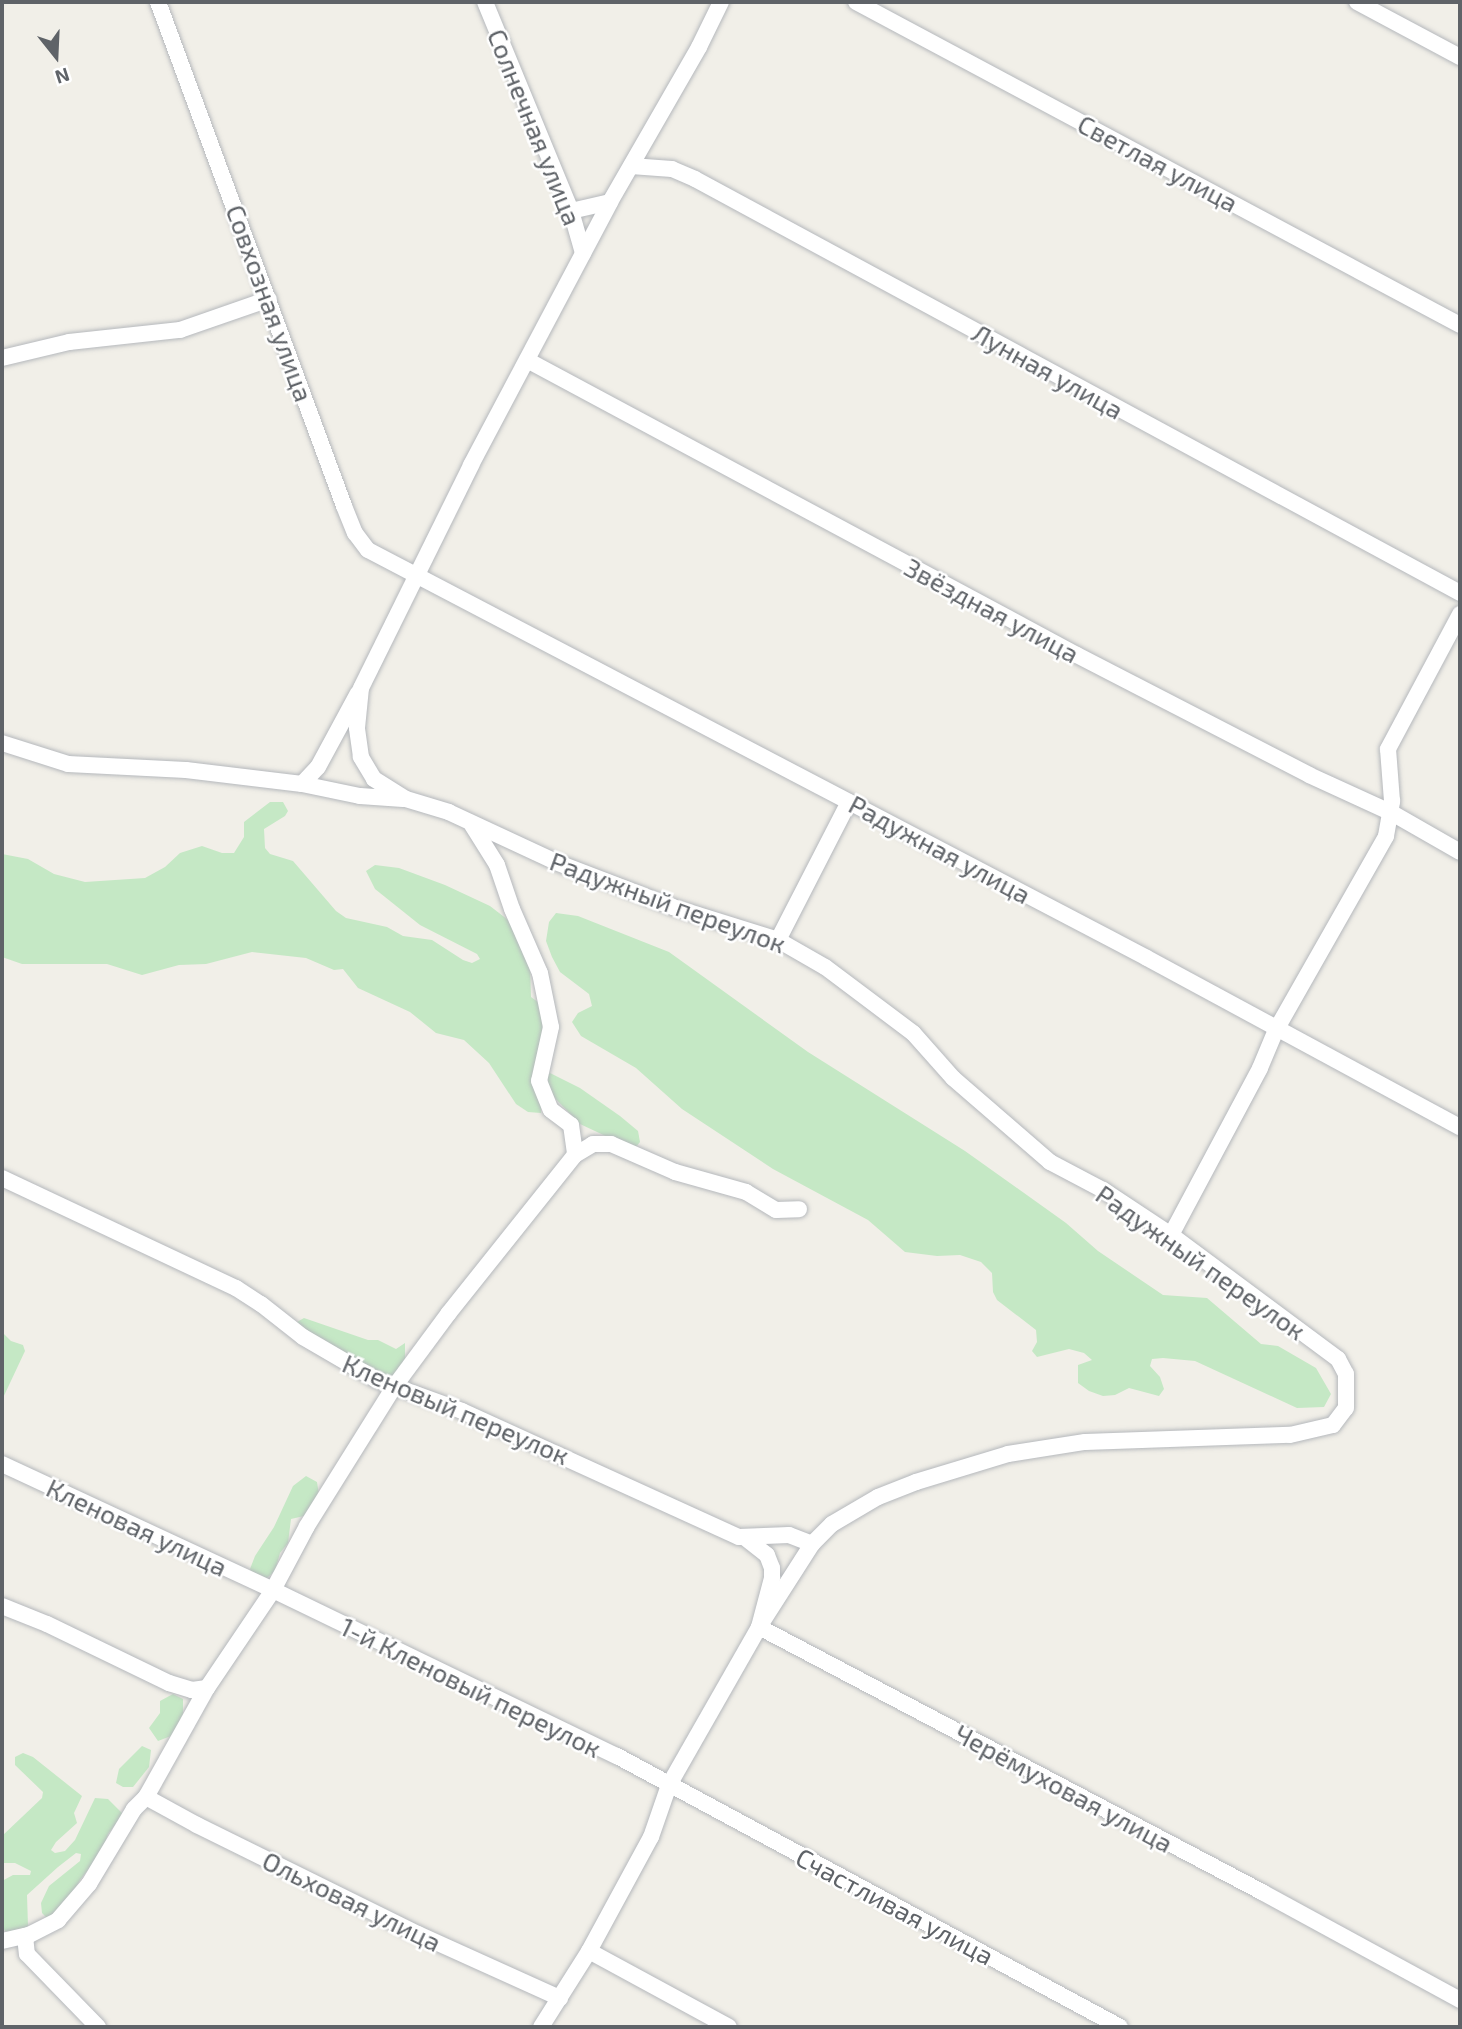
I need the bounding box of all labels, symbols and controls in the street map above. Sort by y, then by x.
north arrow [21,21,91,91]
street label: Солнечная улица [481,24,589,230]
text: N [53,63,73,90]
street label: Светлая улица [1073,108,1243,218]
street label: Совхозная улица [220,200,320,406]
street label: Лунная улица [967,317,1129,425]
street label: Звёздная улица [900,551,1084,669]
street label: Радужная улица [844,788,1036,910]
street label: Радужный переулок [546,845,790,959]
street label: Радужный переулок [1090,1178,1312,1346]
street label: Кленовый переулок [338,1347,574,1471]
street label: Кленовая улица [42,1472,232,1582]
street label: 1-й Кленовый переулок [336,1610,606,1764]
street label: Черёмуховая улица [950,1717,1178,1859]
street label: Счастливая улица [791,1841,999,1971]
street label: Ольховая улица [258,1844,446,1958]

